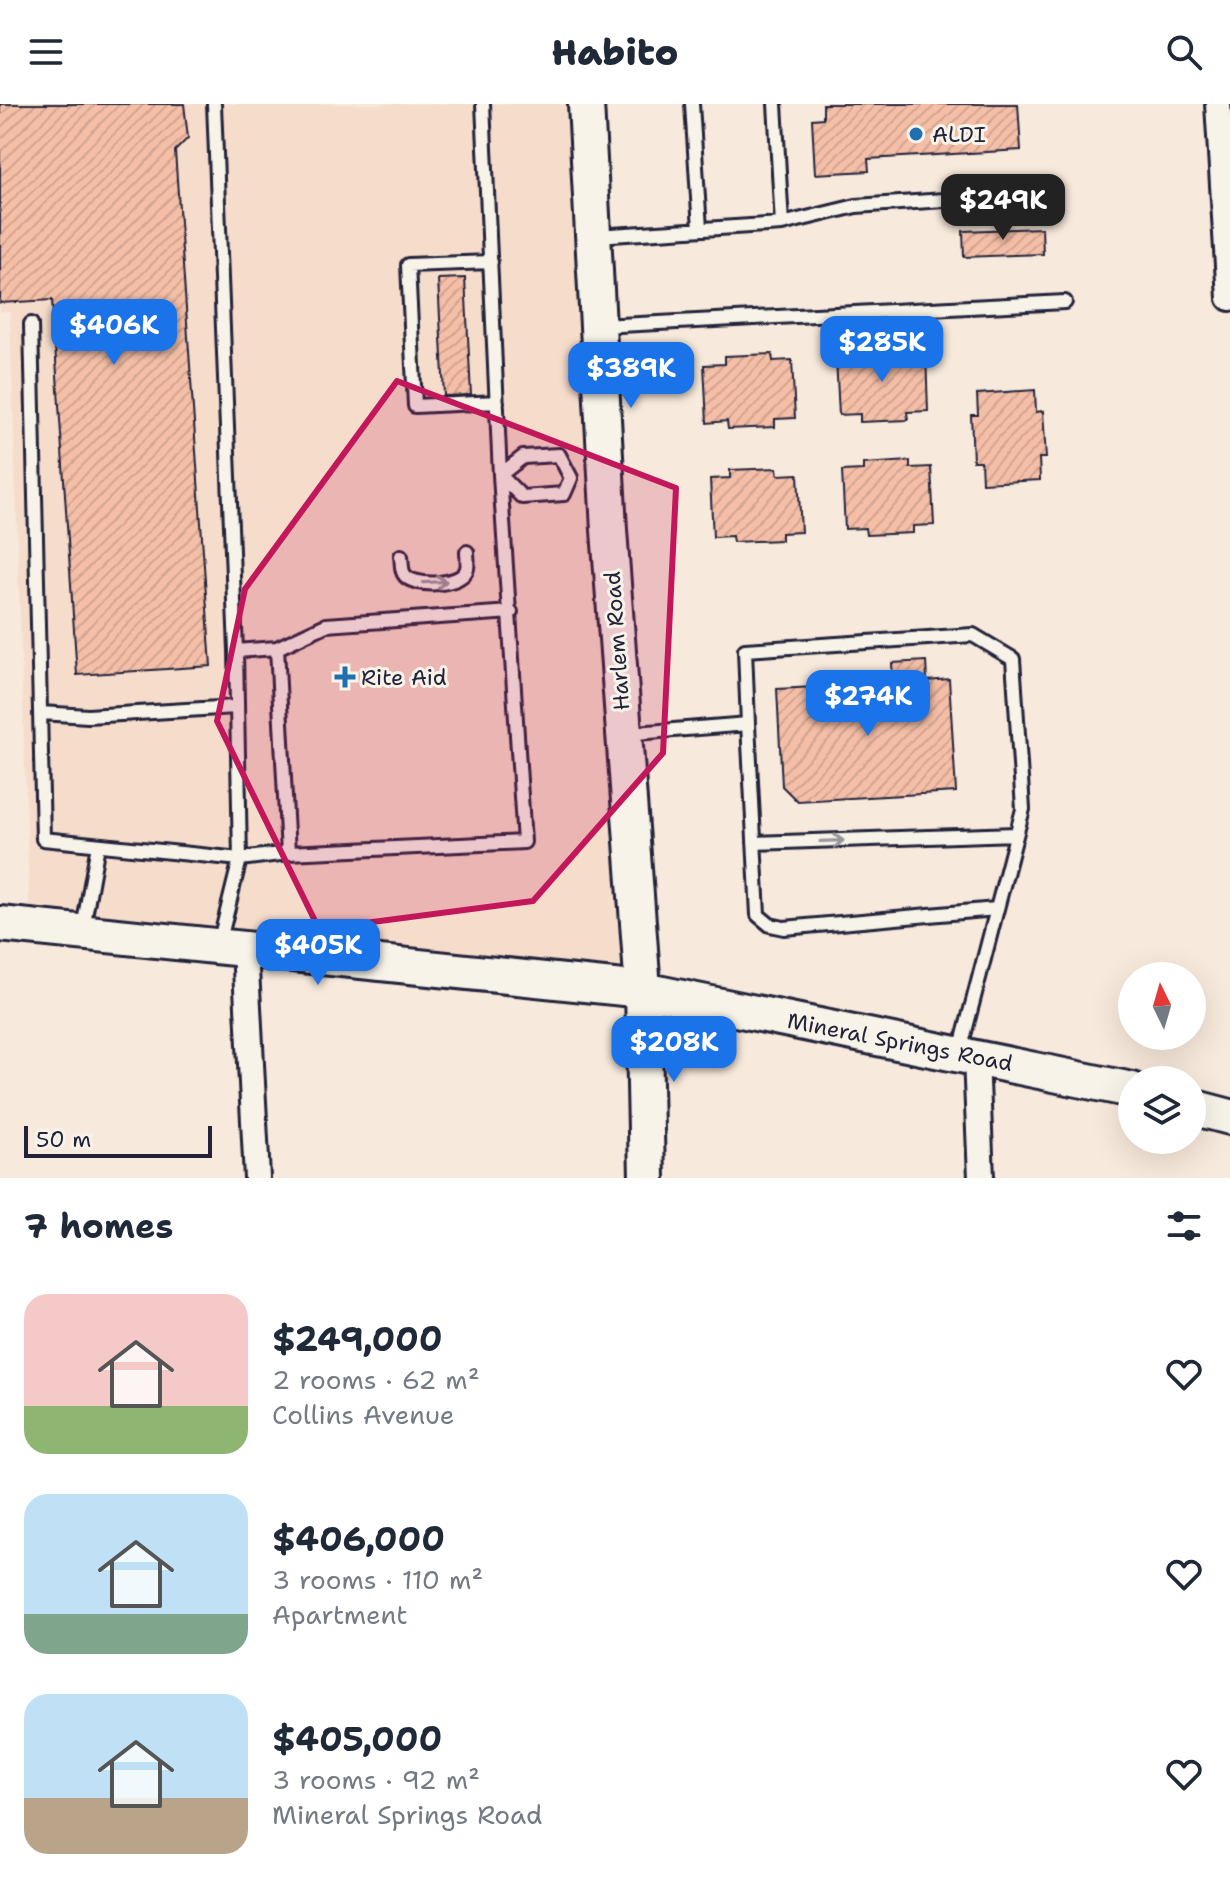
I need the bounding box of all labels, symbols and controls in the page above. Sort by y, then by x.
text: Habito [551,28,679,77]
icon: menu [24,30,68,74]
icon: search [1162,30,1206,74]
place label: ALDI [932,120,986,149]
marker: ALDI [907,125,925,143]
pin: $249K [947,174,1059,242]
text: $249K [959,182,1047,217]
pin: $406K [58,299,170,367]
text: $406K [69,307,159,342]
pin: $285K [826,316,938,384]
text: $285K [838,324,926,359]
pin: $389K [575,342,687,410]
text: $389K [586,350,676,385]
street label: Harlem Road [598,570,636,712]
one-way arrow [421,575,448,590]
place label: Rite Aid [361,663,447,692]
marker: Rite Aid [336,668,354,686]
pin: $274K [812,670,924,738]
text: $274K [824,678,912,713]
one-way arrow [818,833,845,848]
pin: $405K [262,919,374,987]
text: $405K [274,927,362,962]
north arrow [1118,962,1206,1050]
map controls [1118,962,1206,1154]
street label: Mineral Springs Road [785,1006,1015,1078]
pin: $208K [618,1016,730,1084]
text: $208K [629,1024,719,1059]
button: layers [1118,1066,1206,1154]
scale bar [24,1122,212,1158]
text: 50 m [36,1125,91,1154]
text: 7 homes [24,1203,173,1249]
icon: filters [1162,1204,1206,1248]
text: $249,000 [272,1316,443,1362]
icon: home [88,1326,184,1422]
icon: heart [1162,1352,1206,1396]
text: 2 rooms · 62 m² [272,1362,480,1397]
text: Collins Avenue [272,1397,455,1432]
text: $406,000 [272,1516,445,1562]
icon: home [88,1526,184,1622]
icon: heart [1162,1552,1206,1596]
text: 3 rooms · 110 m² [272,1562,483,1597]
text: Apartment [272,1597,408,1632]
text: $405,000 [272,1716,442,1762]
icon: home [88,1726,184,1822]
icon: heart [1162,1752,1206,1796]
text: 3 rooms · 92 m² [272,1762,480,1797]
text: Mineral Springs Road [272,1797,542,1832]

